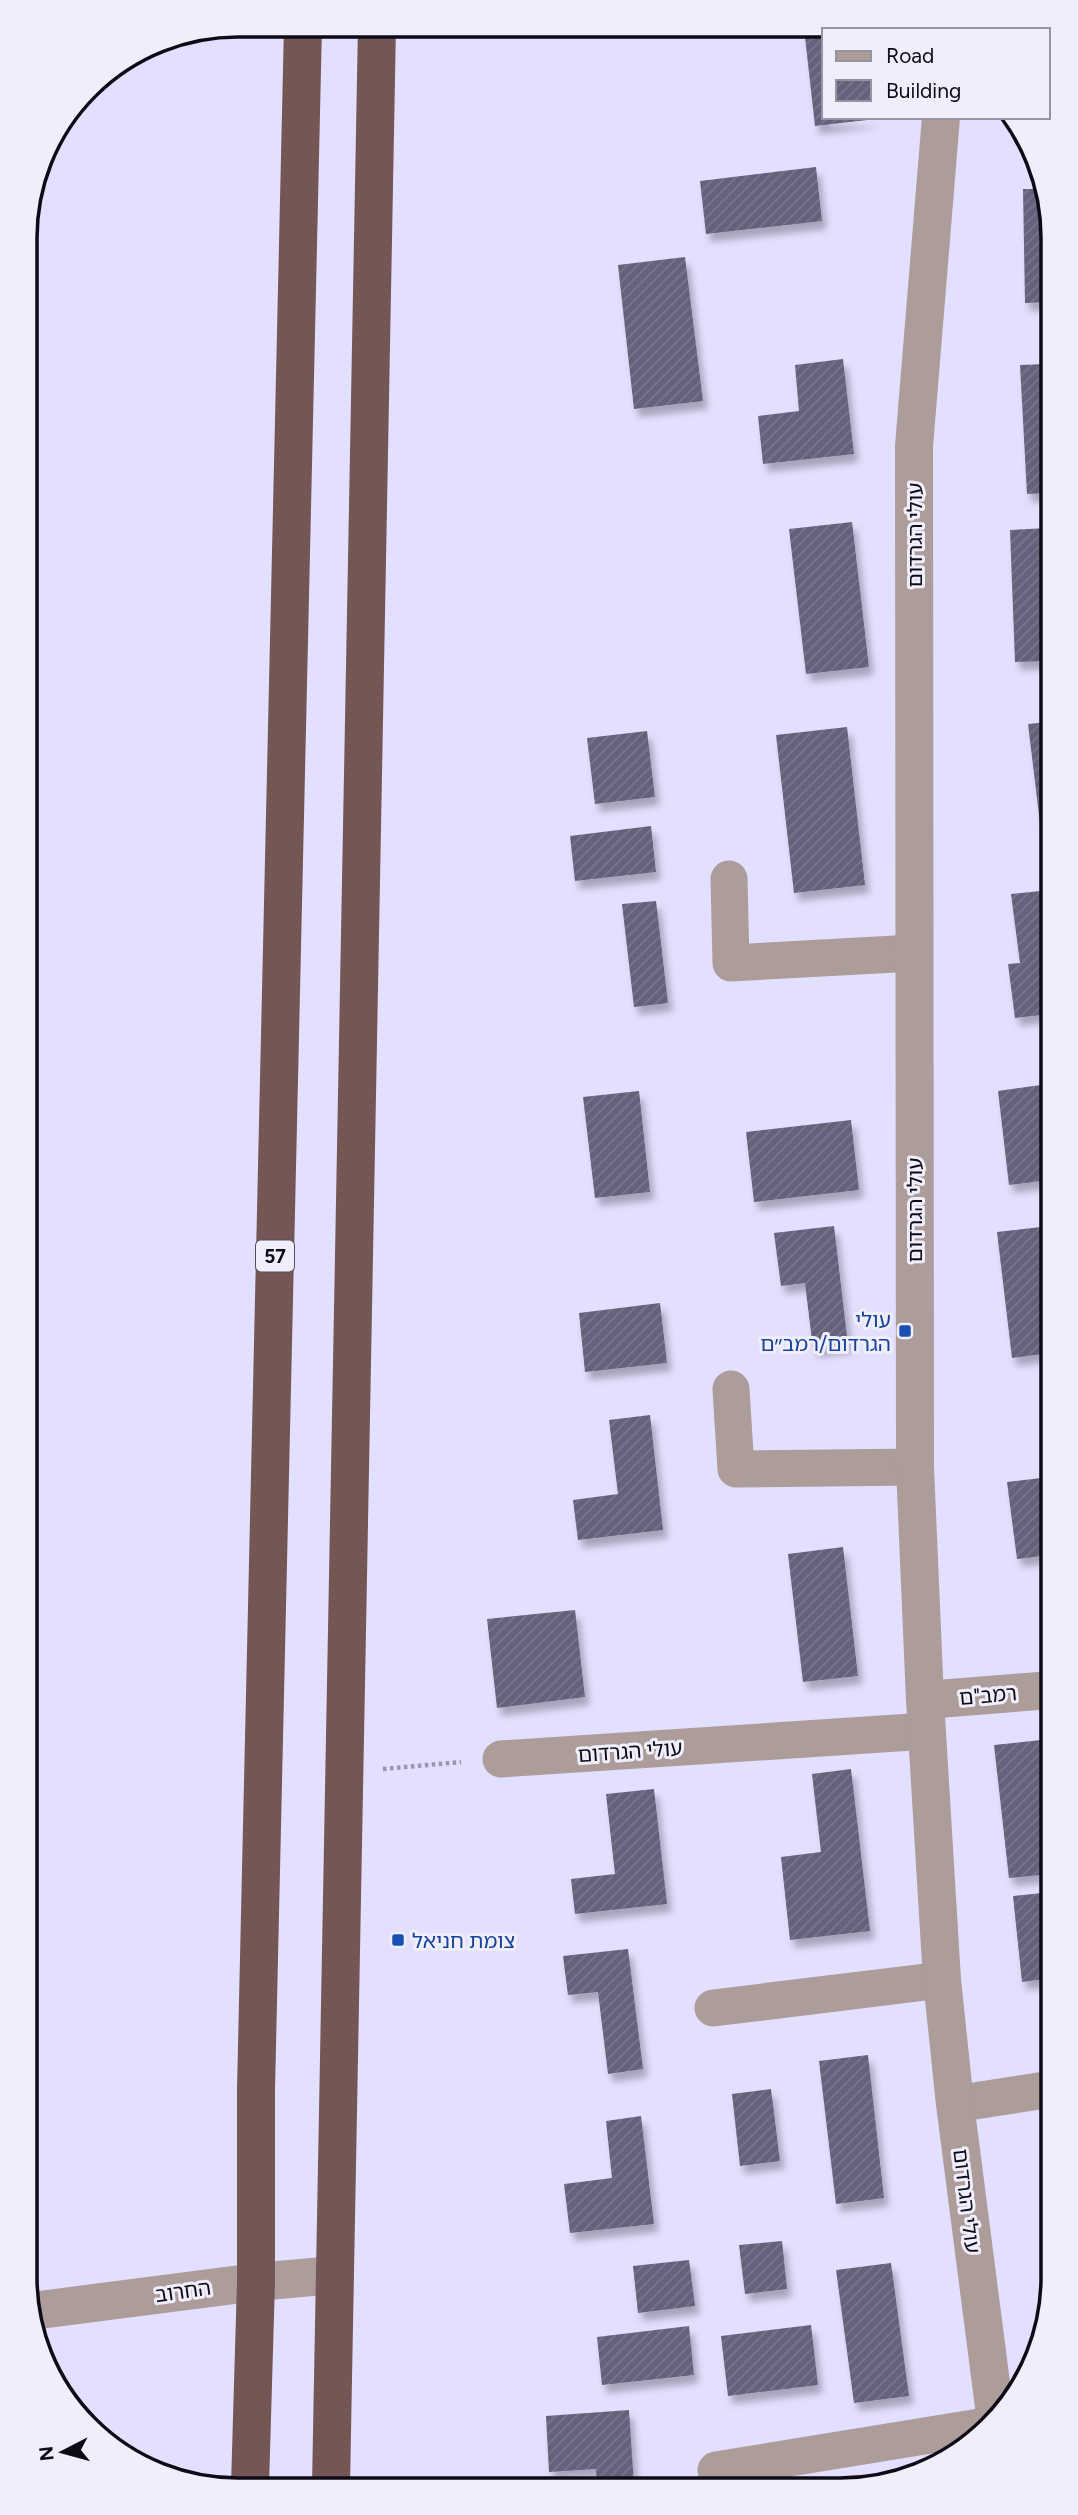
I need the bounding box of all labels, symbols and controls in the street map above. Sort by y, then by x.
legend [822,28,1050,119]
text: Road [886,43,934,68]
text: Building [886,78,961,103]
street label: עולי הגרדום [902,483,927,587]
street label: עולי הגרדום [902,1158,927,1262]
road number: 57 [256,1240,294,1272]
place label: עולי הגרדום/רמב״ם [760,1307,891,1356]
marker: עולי הגרדום/רמב״ם [897,1323,913,1339]
street label: רמב"ם [958,1680,1018,1710]
street label: עולי הגרדום [577,1735,683,1767]
place label: צומת חניאל [412,1928,515,1953]
marker: צומת חניאל [390,1932,406,1948]
street label: עולי הגרדום [948,2147,986,2255]
street label: החרוב [153,2275,213,2307]
north arrow [28,2417,98,2487]
text: N [34,2445,59,2462]

